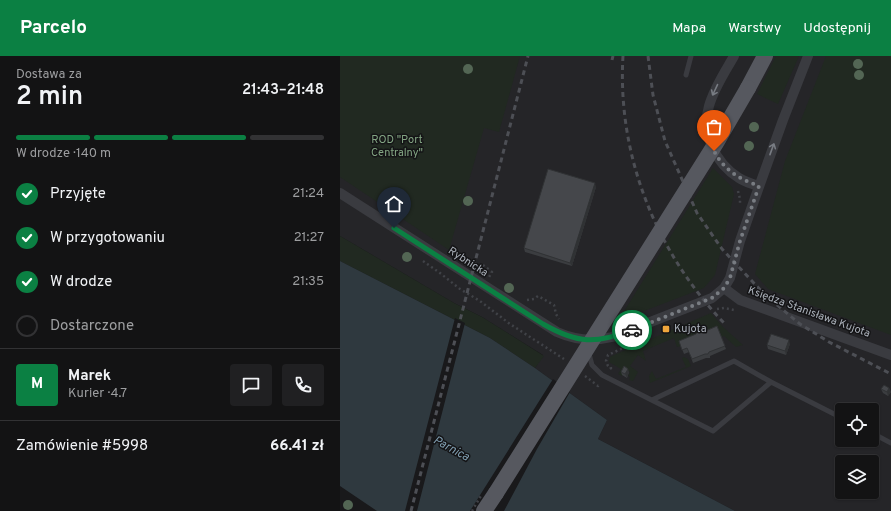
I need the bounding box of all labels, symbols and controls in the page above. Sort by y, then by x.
text: Parcelo [20,16,87,40]
text: Mapa [672,20,706,37]
text: Warstwy [728,20,781,37]
text: Udostępnij [803,20,871,37]
text: Dostawa za [16,67,82,83]
text: 2 min [16,81,83,114]
text: 21:43–21:48 [242,81,324,100]
one-way arrow [711,84,718,96]
pin [697,110,731,151]
icon: bag [703,116,725,138]
park label: ROD "Port Centralny" [371,133,423,160]
one-way arrow [769,143,776,156]
text: W drodze · 140 m [16,146,111,162]
icon: check [16,183,38,205]
text: Przyjęte [50,185,106,204]
text: 21:24 [292,186,324,202]
pin [377,187,411,228]
icon: home [383,193,405,215]
icon: check [16,227,38,249]
text: W przygotowaniu [50,229,165,248]
text: 21:27 [294,230,324,246]
street label: Rybnicka [445,244,491,280]
icon: check [16,271,38,293]
text: W drodze [50,273,112,292]
text: 21:35 [292,274,324,290]
street label: Księdza Stanisława Kujota [746,283,872,341]
courier [612,310,652,350]
text: Dostarczone [50,317,134,336]
icon: car [621,319,643,341]
place label: Kujota [674,322,707,336]
marker: Kujota [661,324,671,334]
button: chat [230,364,272,406]
button: phone [282,364,324,406]
text: Marek [68,367,111,386]
text: M [31,375,43,394]
text: Kurier · 4.7 [68,386,127,402]
map controls [835,403,879,499]
button: locate [835,403,879,447]
water label: Parnica [430,433,473,466]
text: Zamówienie #5998 [16,437,148,456]
text: 66.41 zł [270,437,324,456]
button: layers [835,455,879,499]

